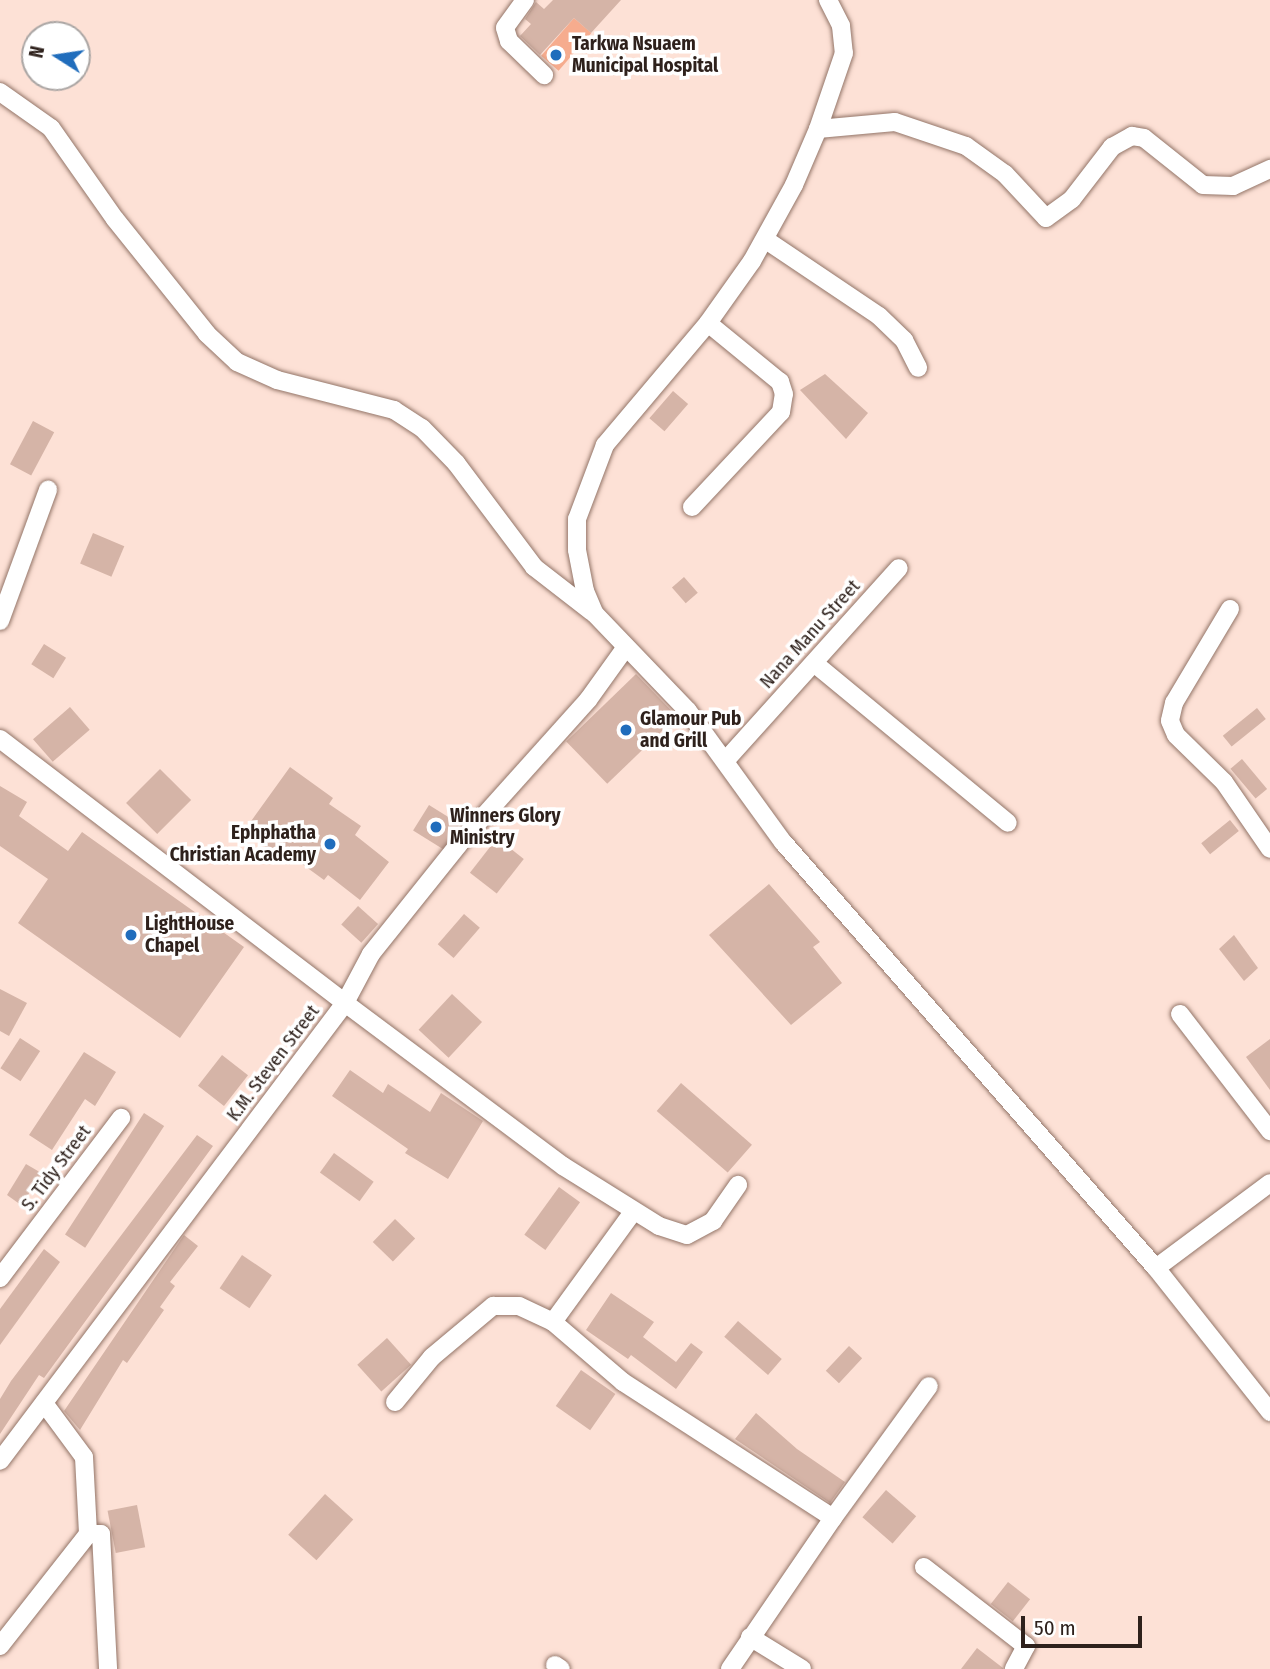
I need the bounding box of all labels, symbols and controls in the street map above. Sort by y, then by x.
north arrow [21,21,91,91]
place label: Tarkwa Nsuaem Municipal Hospital [572,33,718,77]
text: N [24,44,49,60]
marker: Tarkwa Nsuaem Municipal Hospital [546,45,566,65]
street label: Nana Manu Street [755,575,865,693]
place label: Glamour Pub and Grill [640,708,741,752]
marker: Glamour Pub and Grill [618,722,634,738]
place label: Winners Glory Ministry [450,805,561,849]
marker: Winners Glory Ministry [428,819,444,835]
place label: Ephphatha Christian Academy [170,822,316,866]
marker: Ephphatha Christian Academy [322,836,338,852]
place label: LightHouse Chapel [145,913,234,957]
marker: LightHouse Chapel [123,927,139,943]
street label: K.M. Steven Street [222,1000,324,1126]
street label: S. Tidy Street [16,1121,96,1215]
scale bar [1025,1602,1146,1646]
text: 50 m [1034,1615,1076,1641]

